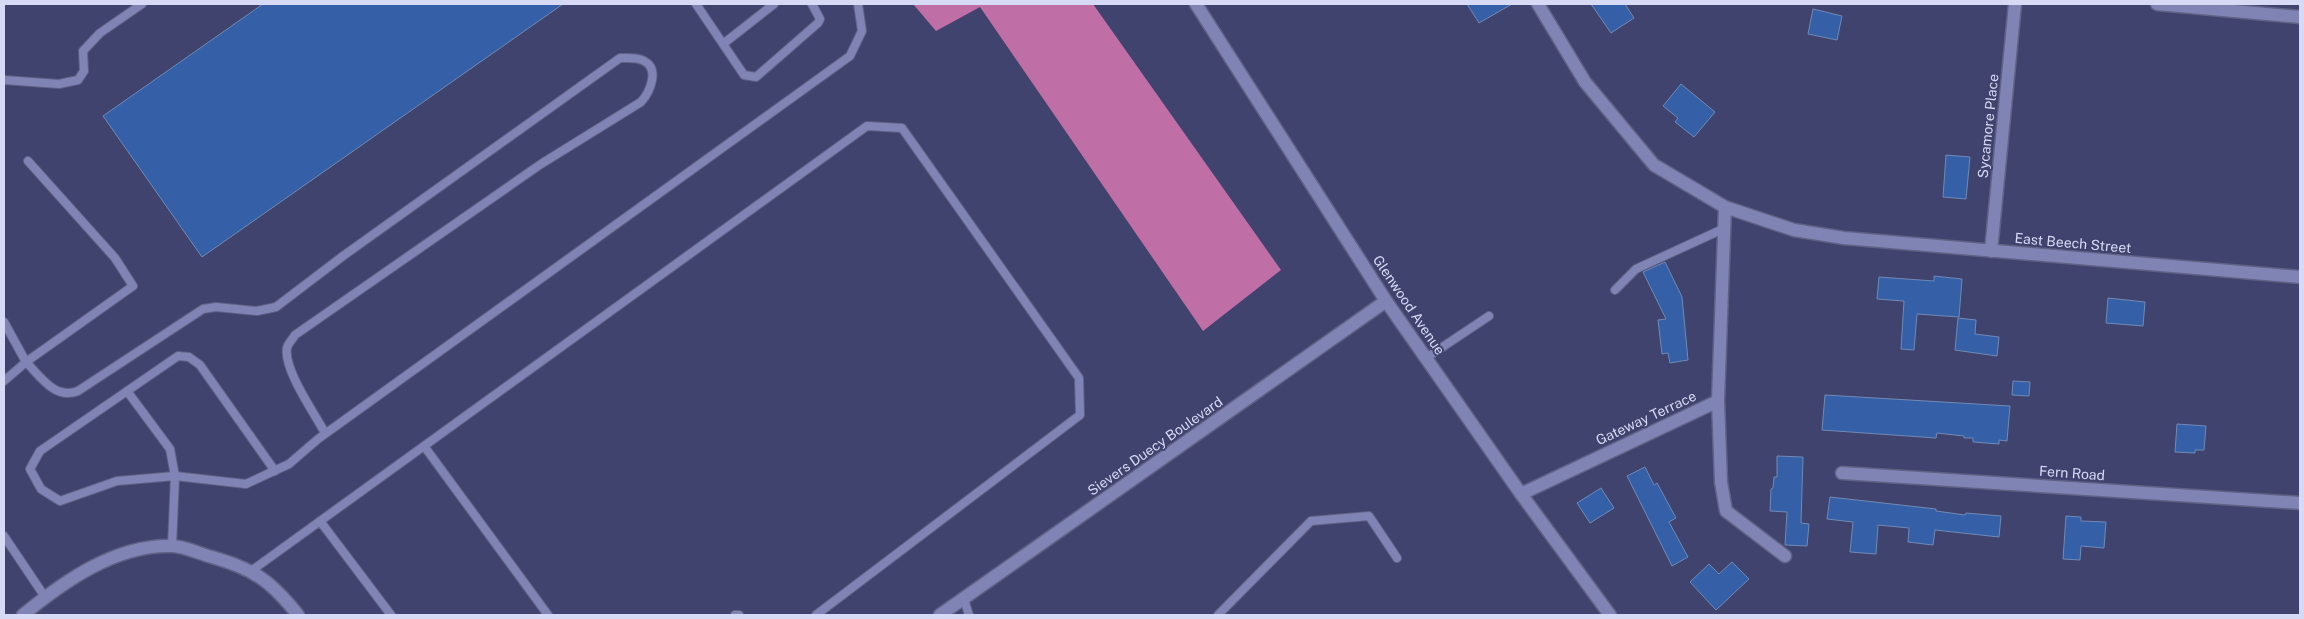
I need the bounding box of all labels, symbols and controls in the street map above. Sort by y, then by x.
street label: Sycamore Place [1975,73,2001,179]
street label: East Beech Street [2014,230,2132,256]
street label: Glenwood Avenue [1370,252,1448,358]
street label: Gateway Terrace [1593,388,1699,448]
street label: Sievers Duecy Boulevard [1084,393,1226,499]
street label: Fern Road [2038,463,2106,483]

